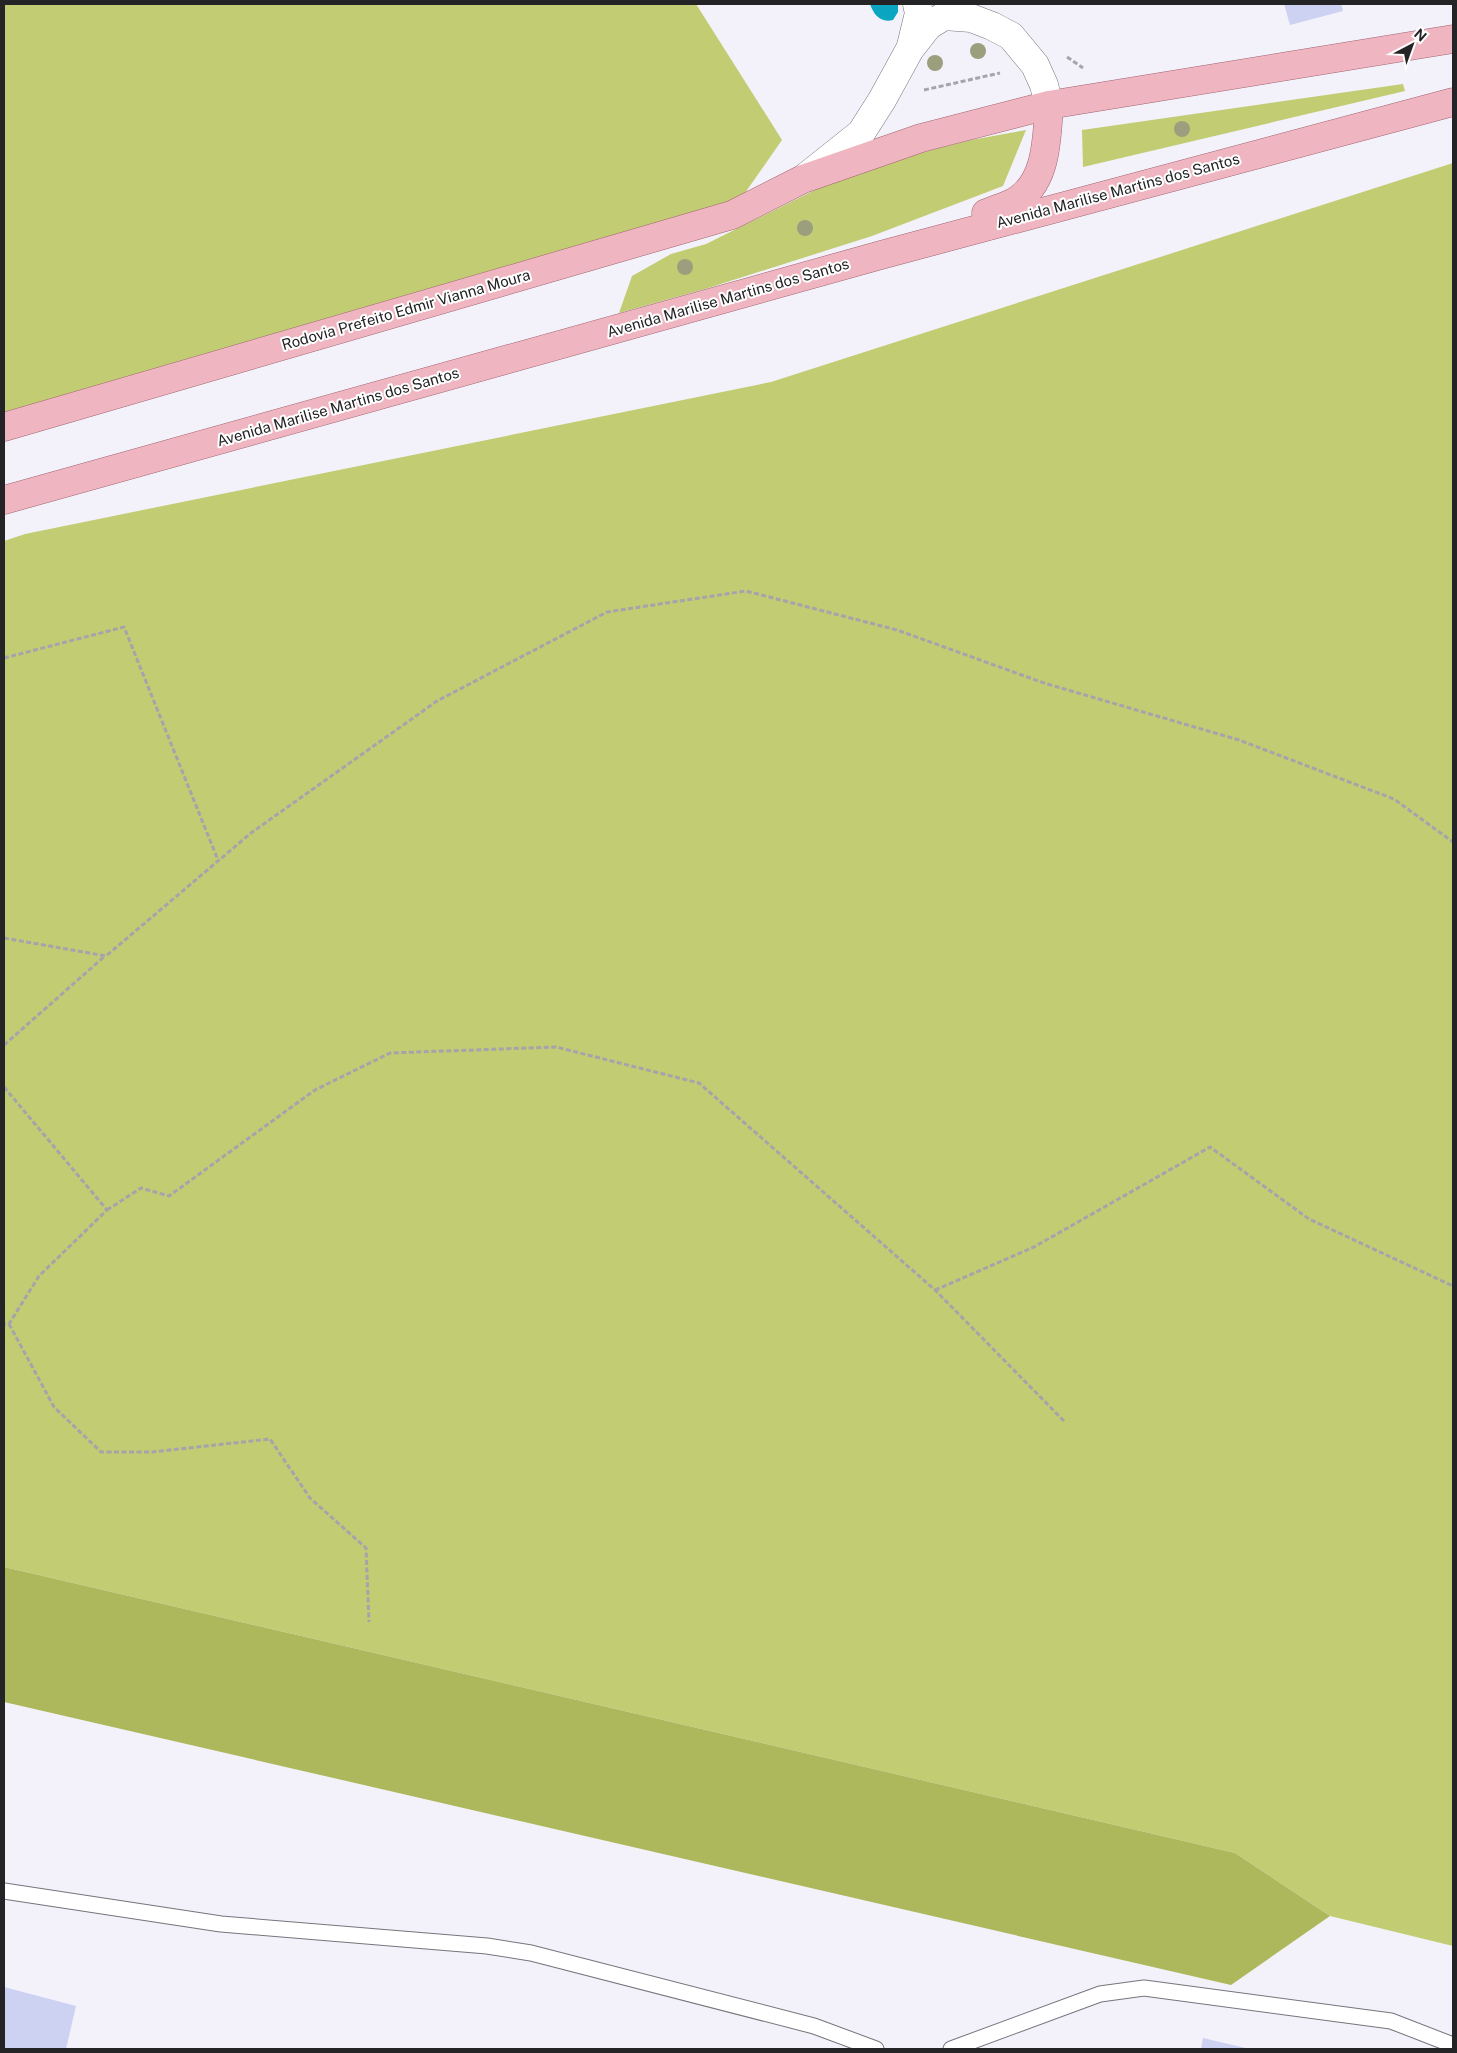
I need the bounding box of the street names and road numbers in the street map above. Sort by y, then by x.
street label: Avenida Marilise Martins dos Santos [994,150,1241,231]
street label: Avenida Marilise Martins dos Santos [605,255,851,340]
street label: Rodovia Prefeito Edmir Vianna Moura [280,266,532,353]
street label: Avenida Marilise Martins dos Santos [215,364,461,449]

